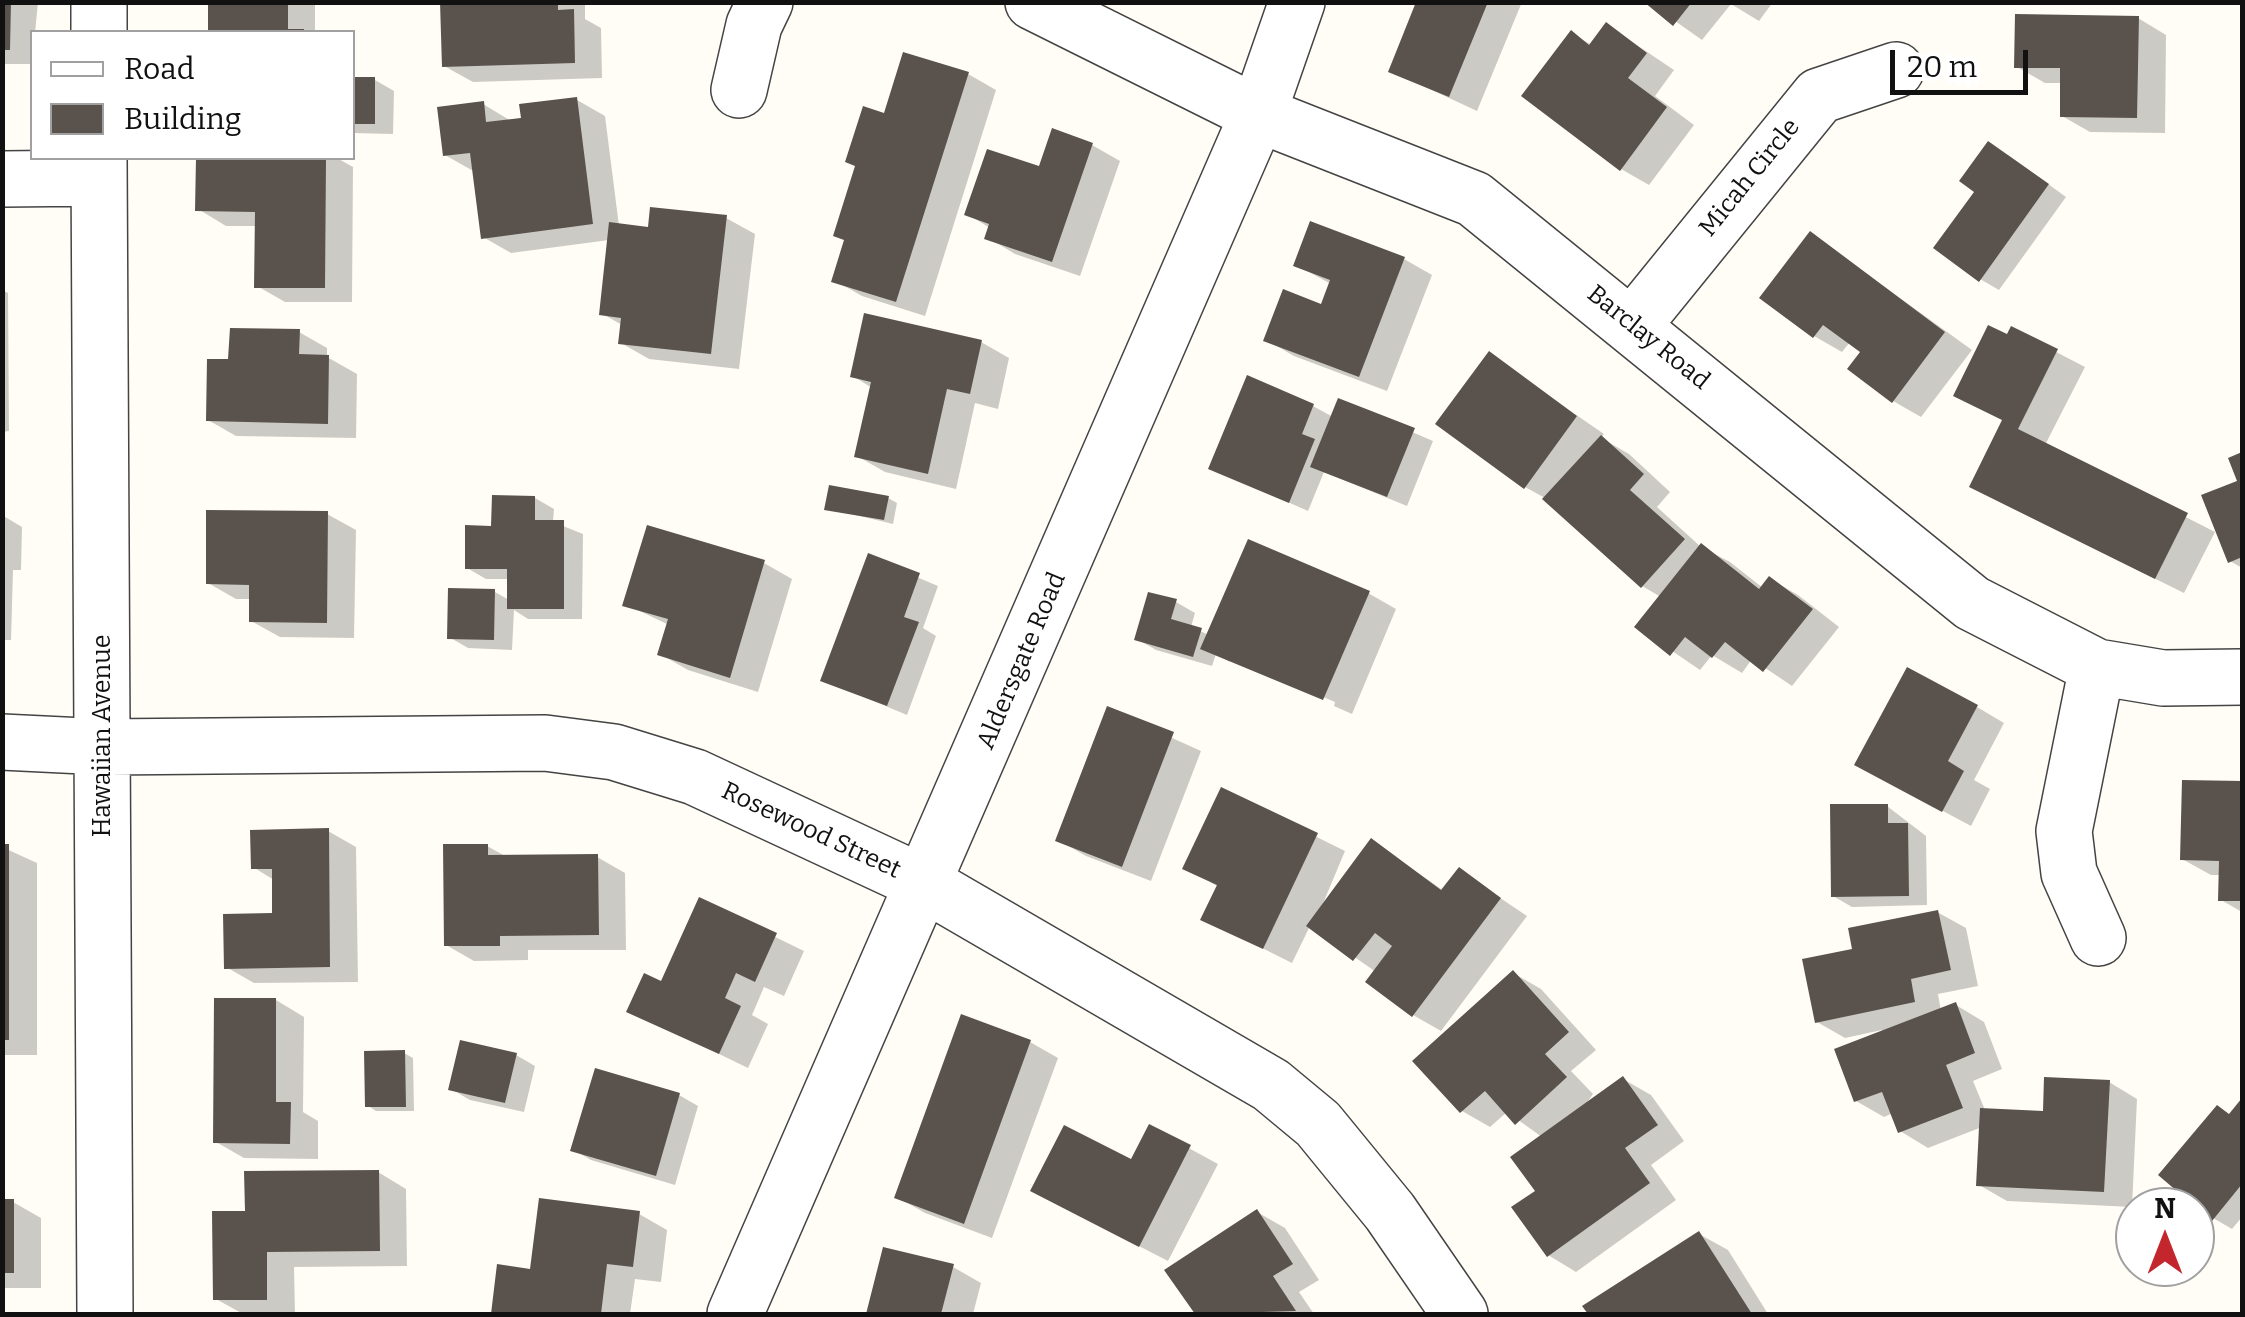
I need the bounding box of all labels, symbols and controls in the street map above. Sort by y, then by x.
legend [30,30,355,160]
scale bar [1895,30,2032,92]
text: 20 m [1907,49,1977,85]
text: Road [124,51,195,87]
text: Building [124,101,242,137]
street label: Micah Circle [1693,113,1807,243]
street label: Barclay Road [1581,280,1715,396]
street label: Aldersgate Road [971,568,1073,754]
street label: Hawaiian Avenue [88,635,118,837]
street label: Rosewood Street [717,776,905,886]
north arrow [2115,1187,2215,1287]
text: N [2154,1192,2176,1225]

